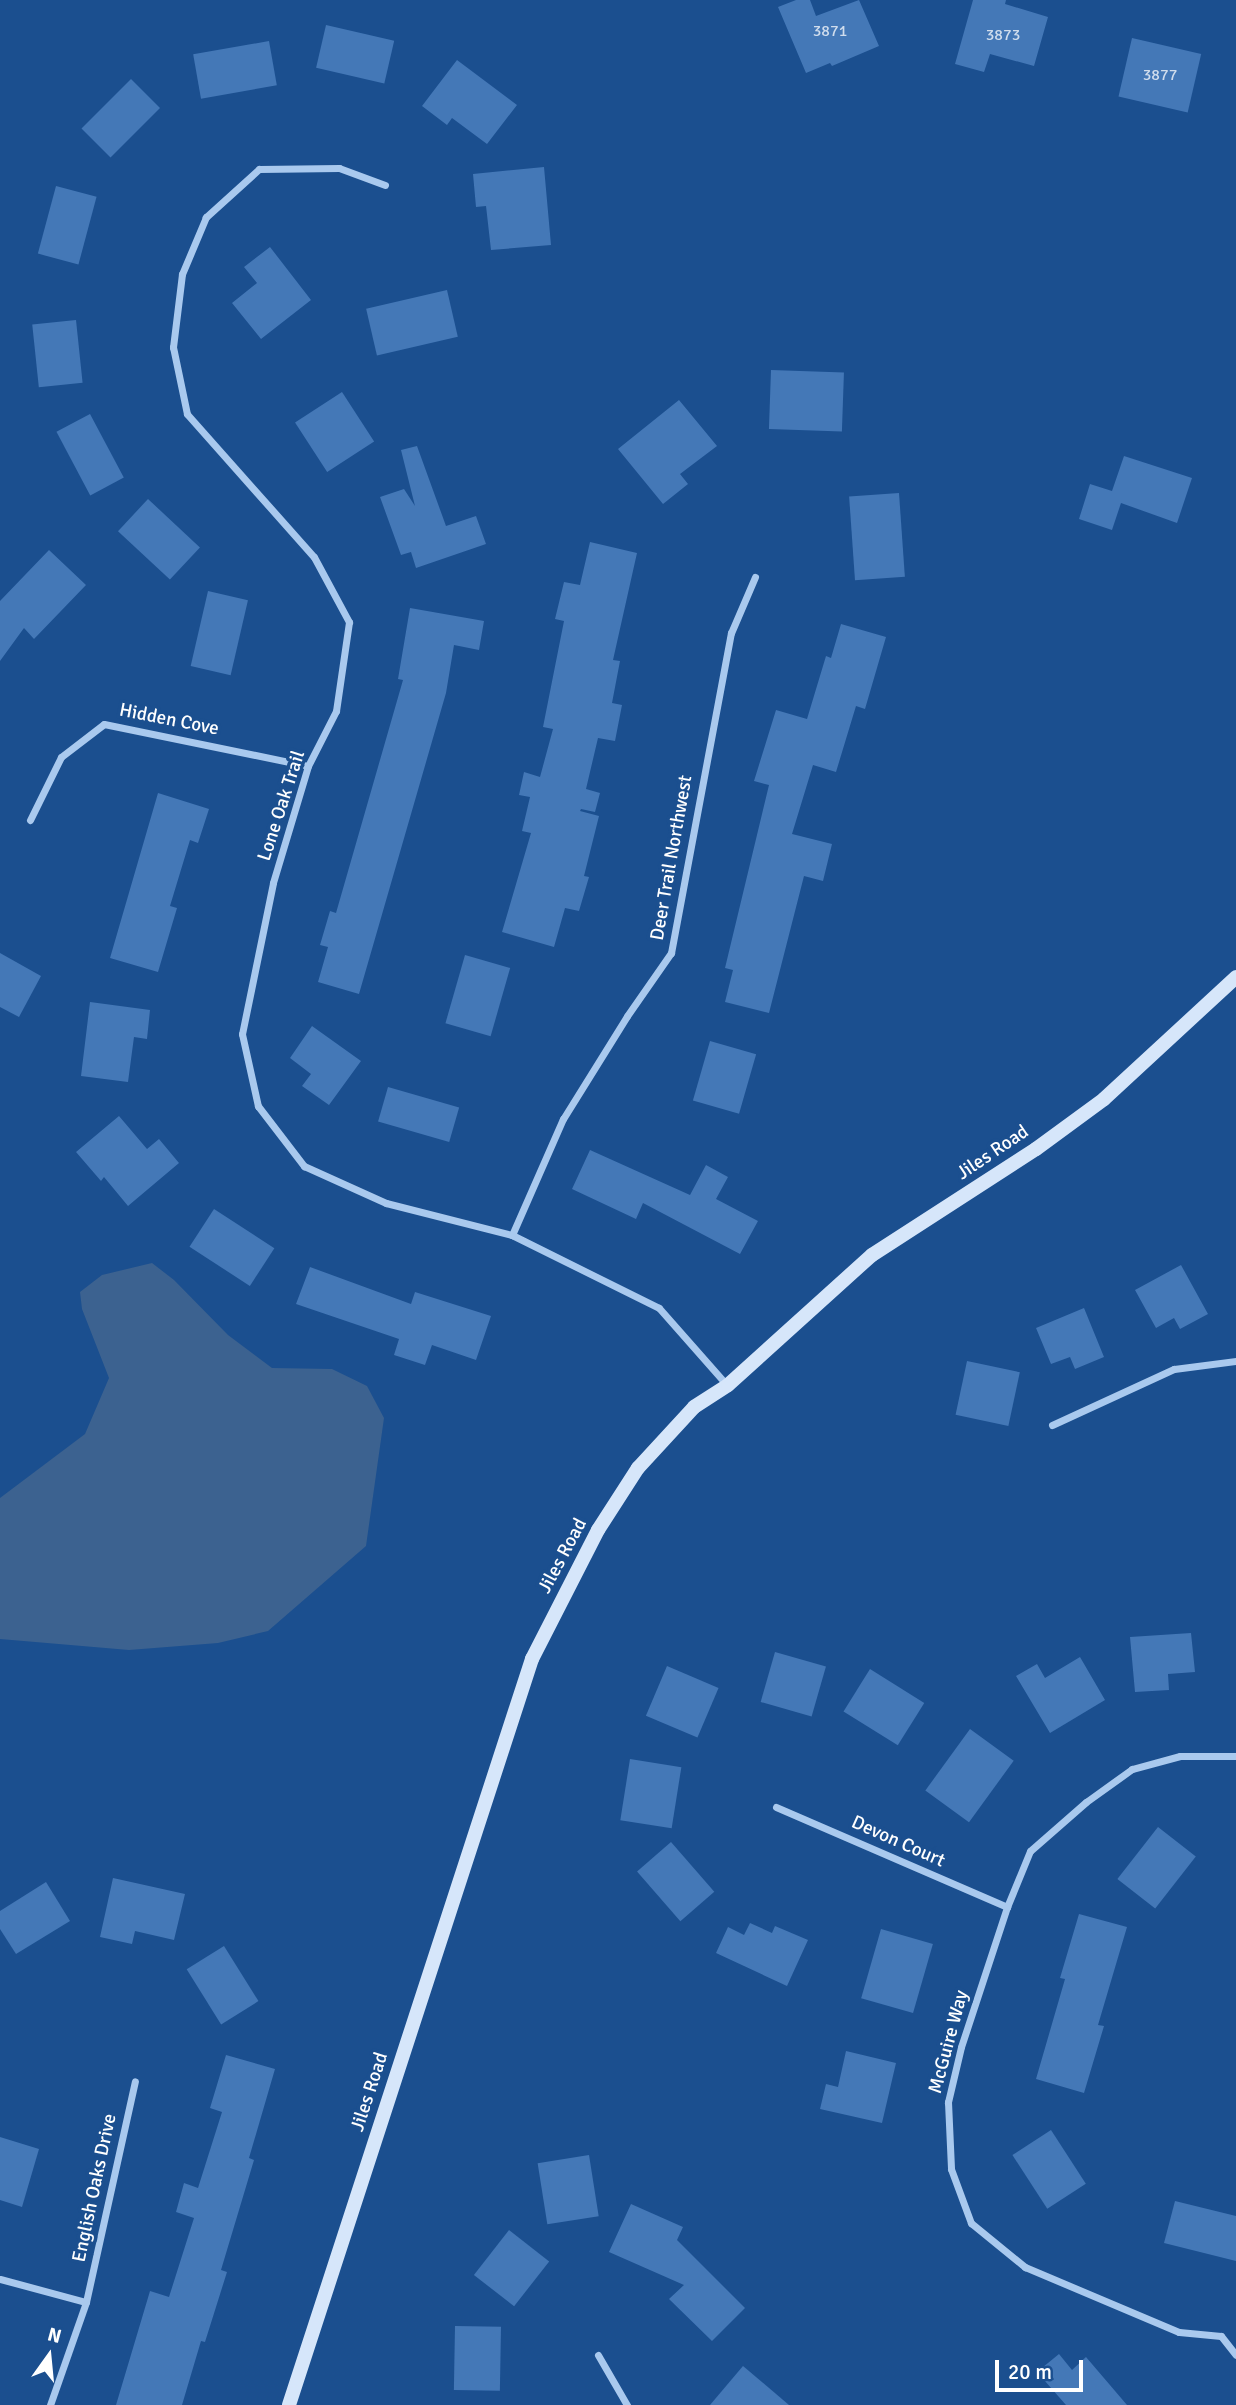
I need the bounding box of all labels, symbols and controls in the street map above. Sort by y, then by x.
house number: 3871 [813,21,847,41]
house number: 3873 [986,25,1020,45]
house number: 3877 [1143,65,1177,85]
street label: Hidden Cove [117,699,221,741]
street label: Lone Oak Trail [253,748,311,864]
street label: Deer Trail Northwest [646,774,698,942]
street label: Jiles Road [953,1121,1033,1185]
street label: Jiles Road [534,1515,592,1597]
street label: Devon Court [848,1811,948,1873]
street label: McGuire Way [924,1988,974,2096]
street label: Jiles Road [347,2050,393,2134]
street label: English Oaks Drive [68,2112,122,2264]
north arrow [14,2321,84,2391]
text: N [45,2322,64,2349]
scale bar [998,2346,1086,2390]
text: 20 m [1008,2359,1052,2385]

